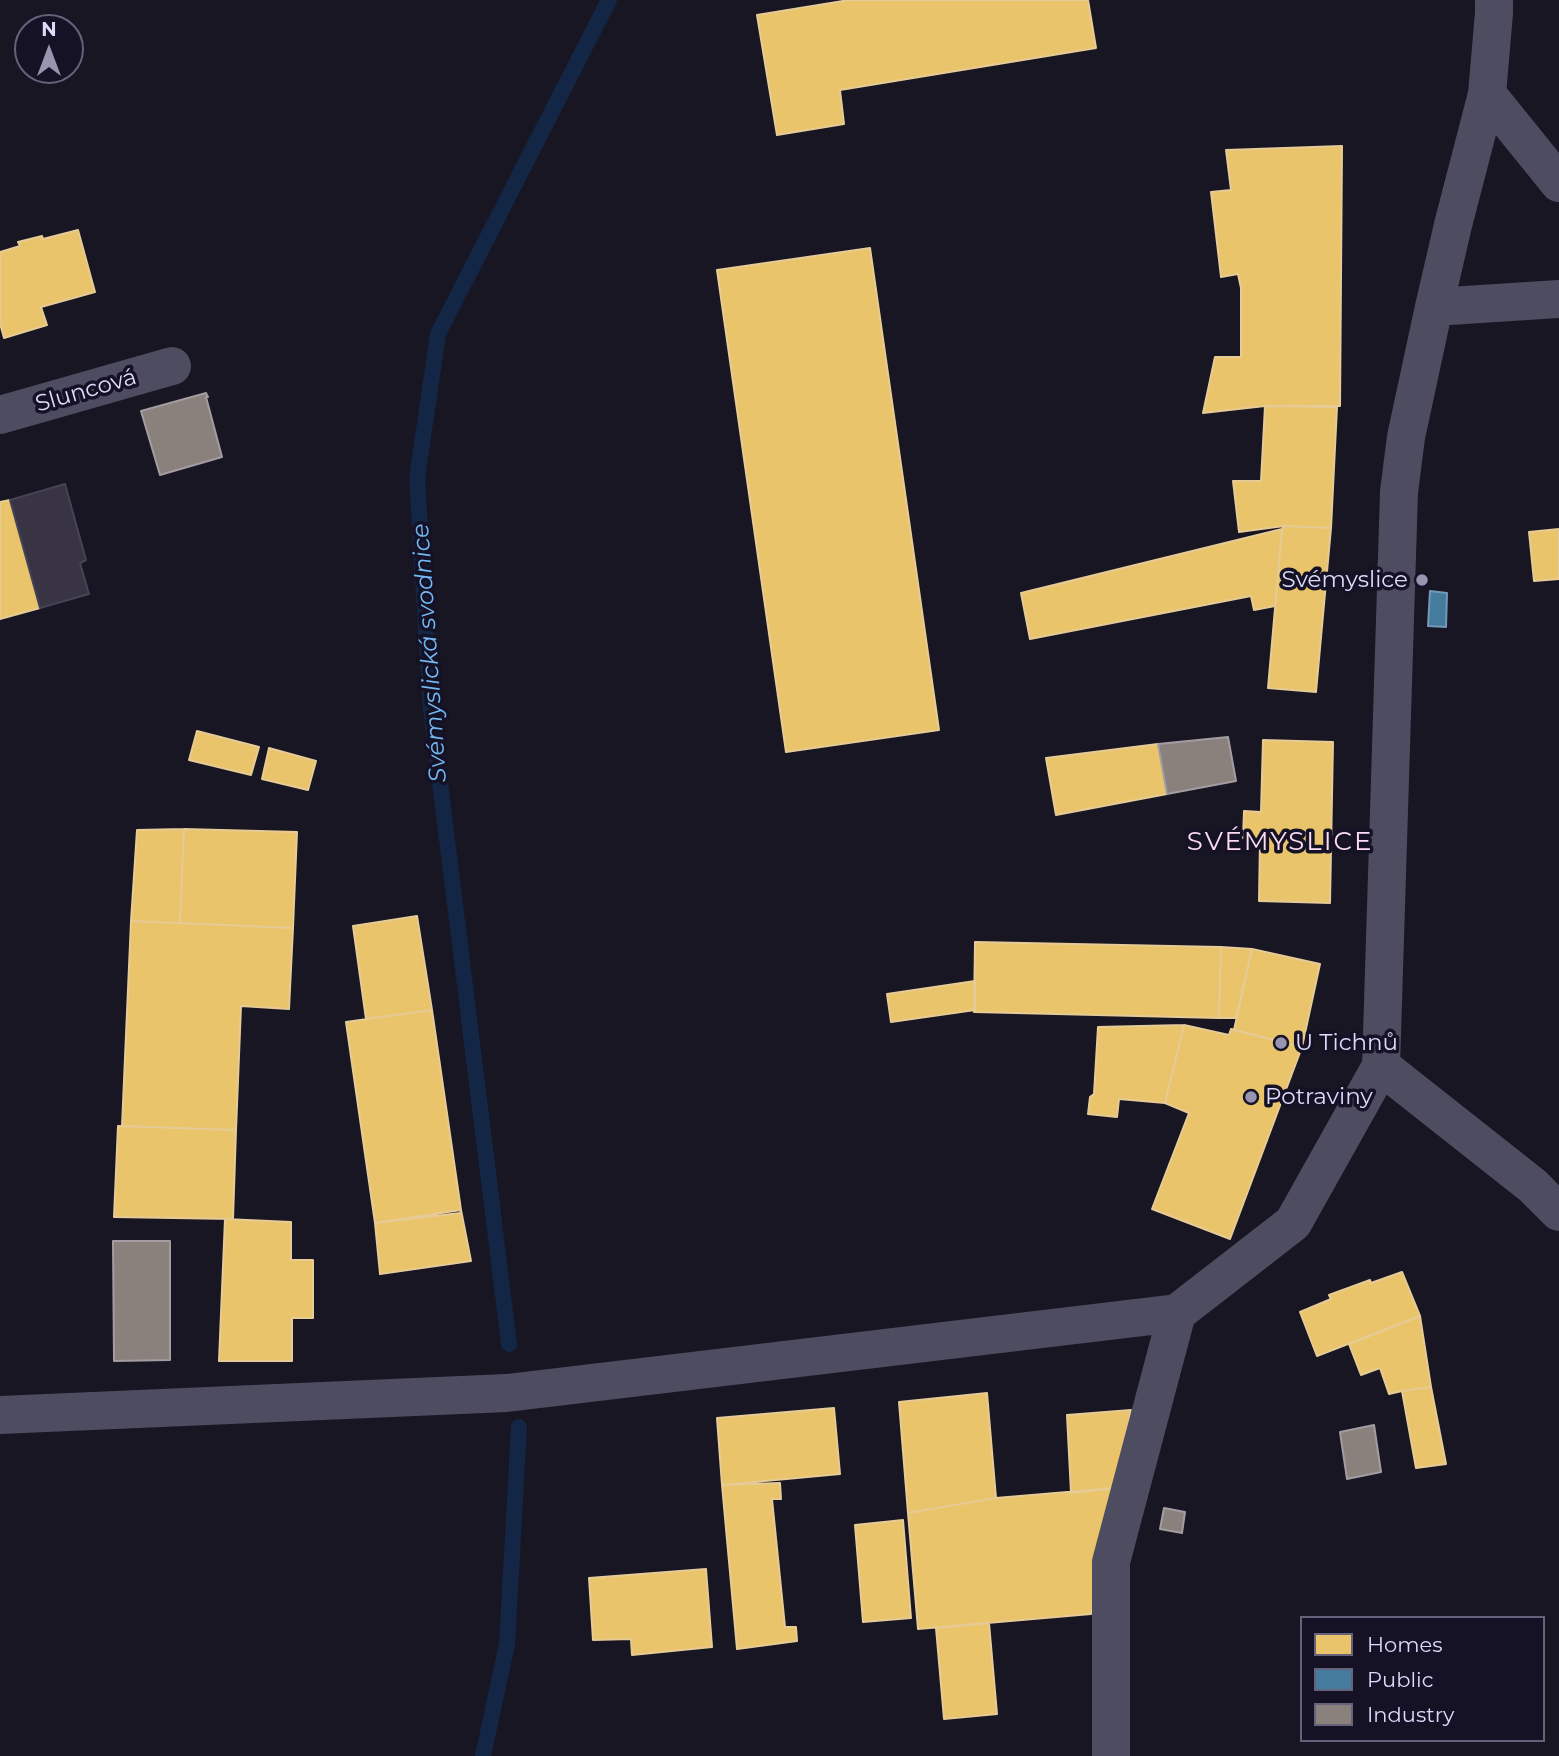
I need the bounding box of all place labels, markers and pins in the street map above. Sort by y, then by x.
place label: Svémyslice [1282,566,1408,594]
marker: Svémyslice [1414,572,1430,588]
place label: U Tichnů [1295,1029,1398,1057]
marker: U Tichnů [1273,1035,1289,1051]
place label: Potraviny [1265,1083,1373,1111]
marker: Potraviny [1243,1089,1259,1105]

